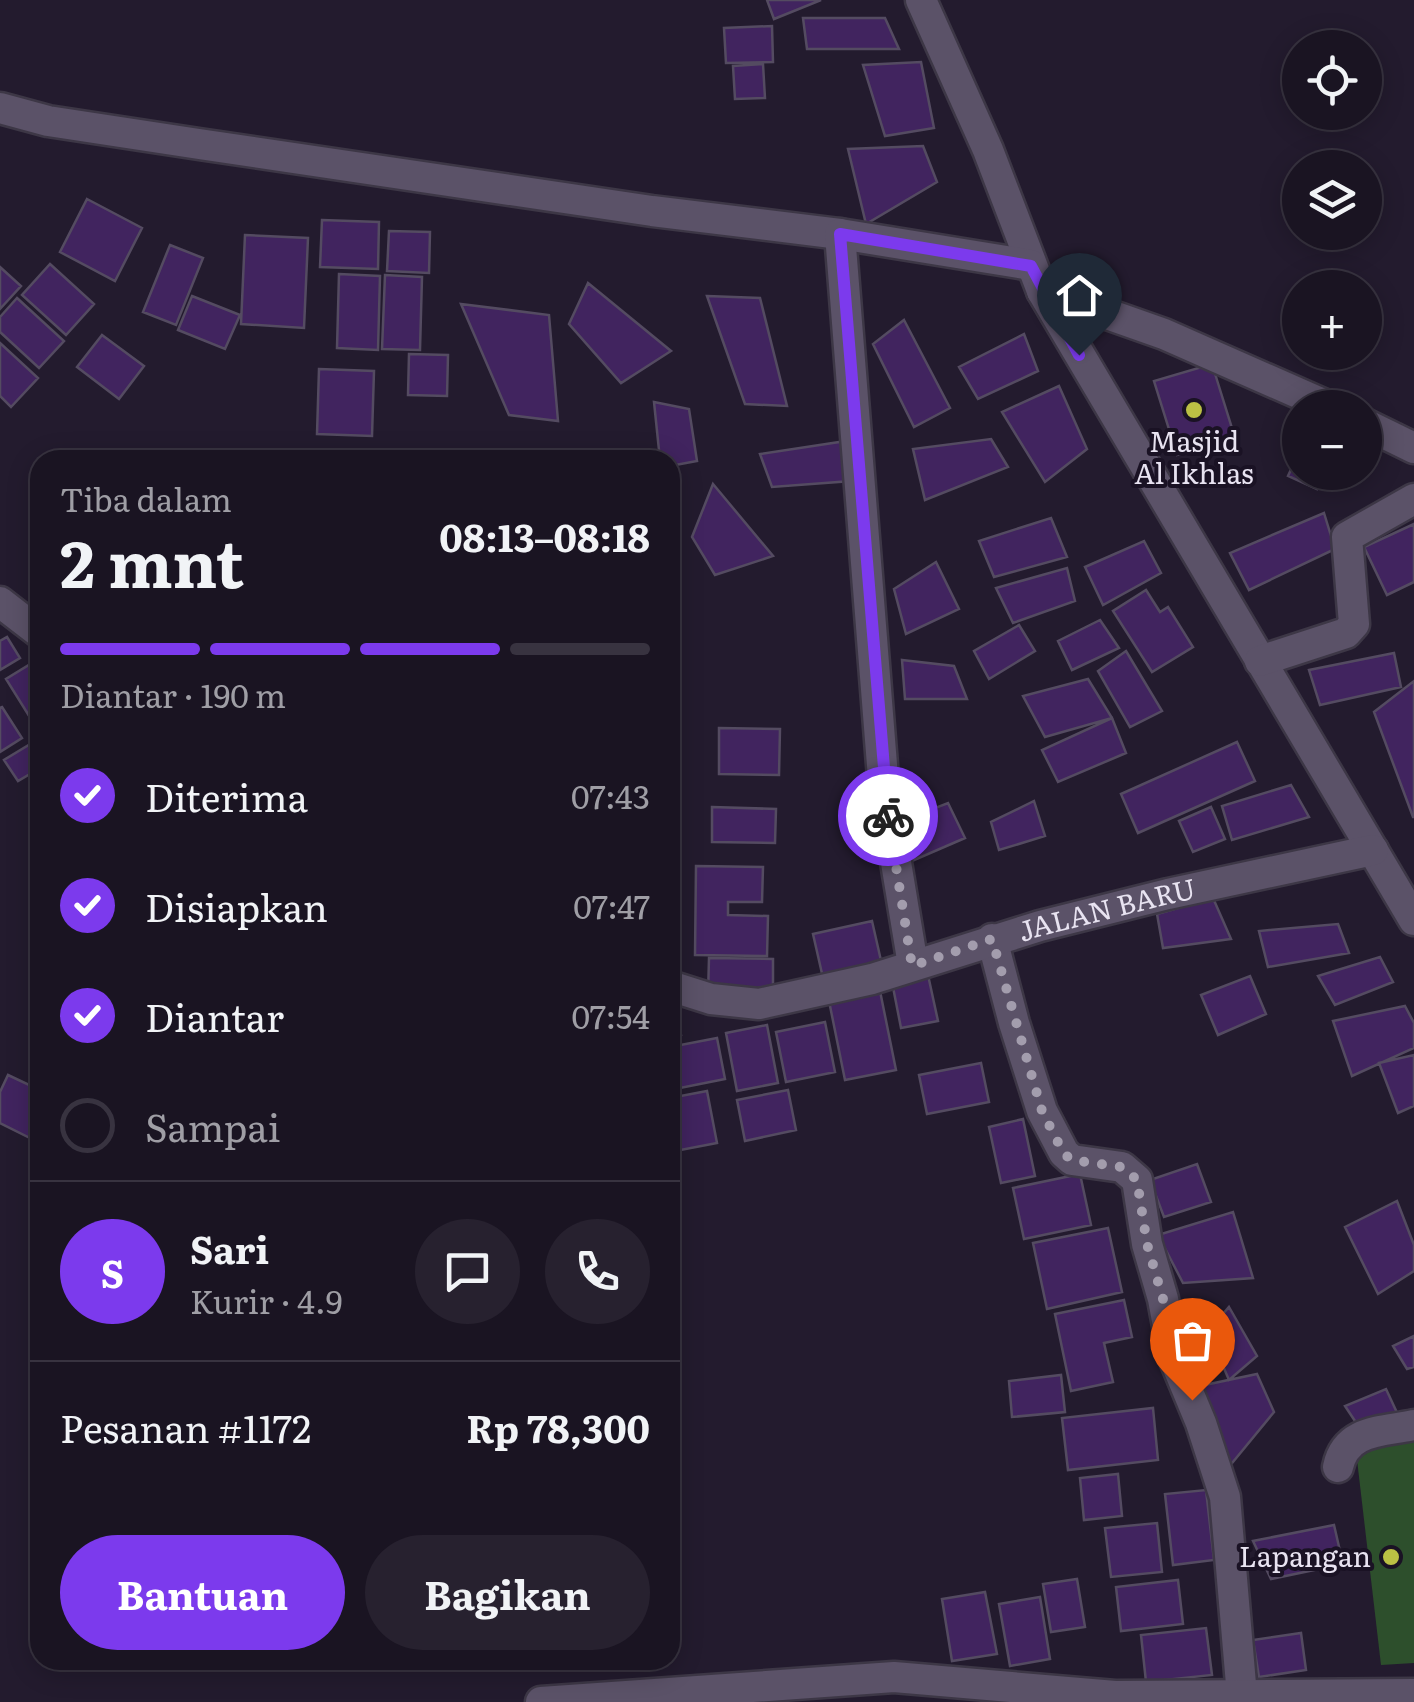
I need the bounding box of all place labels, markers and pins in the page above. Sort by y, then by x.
pin [1037,253,1122,356]
marker: Masjid Al Ikhlas [1183,399,1205,421]
place label: Masjid Al Ikhlas [1134,419,1254,493]
pin [1150,1298,1235,1401]
place label: Lapangan [1239,1534,1371,1576]
marker: Lapangan [1380,1546,1402,1568]

